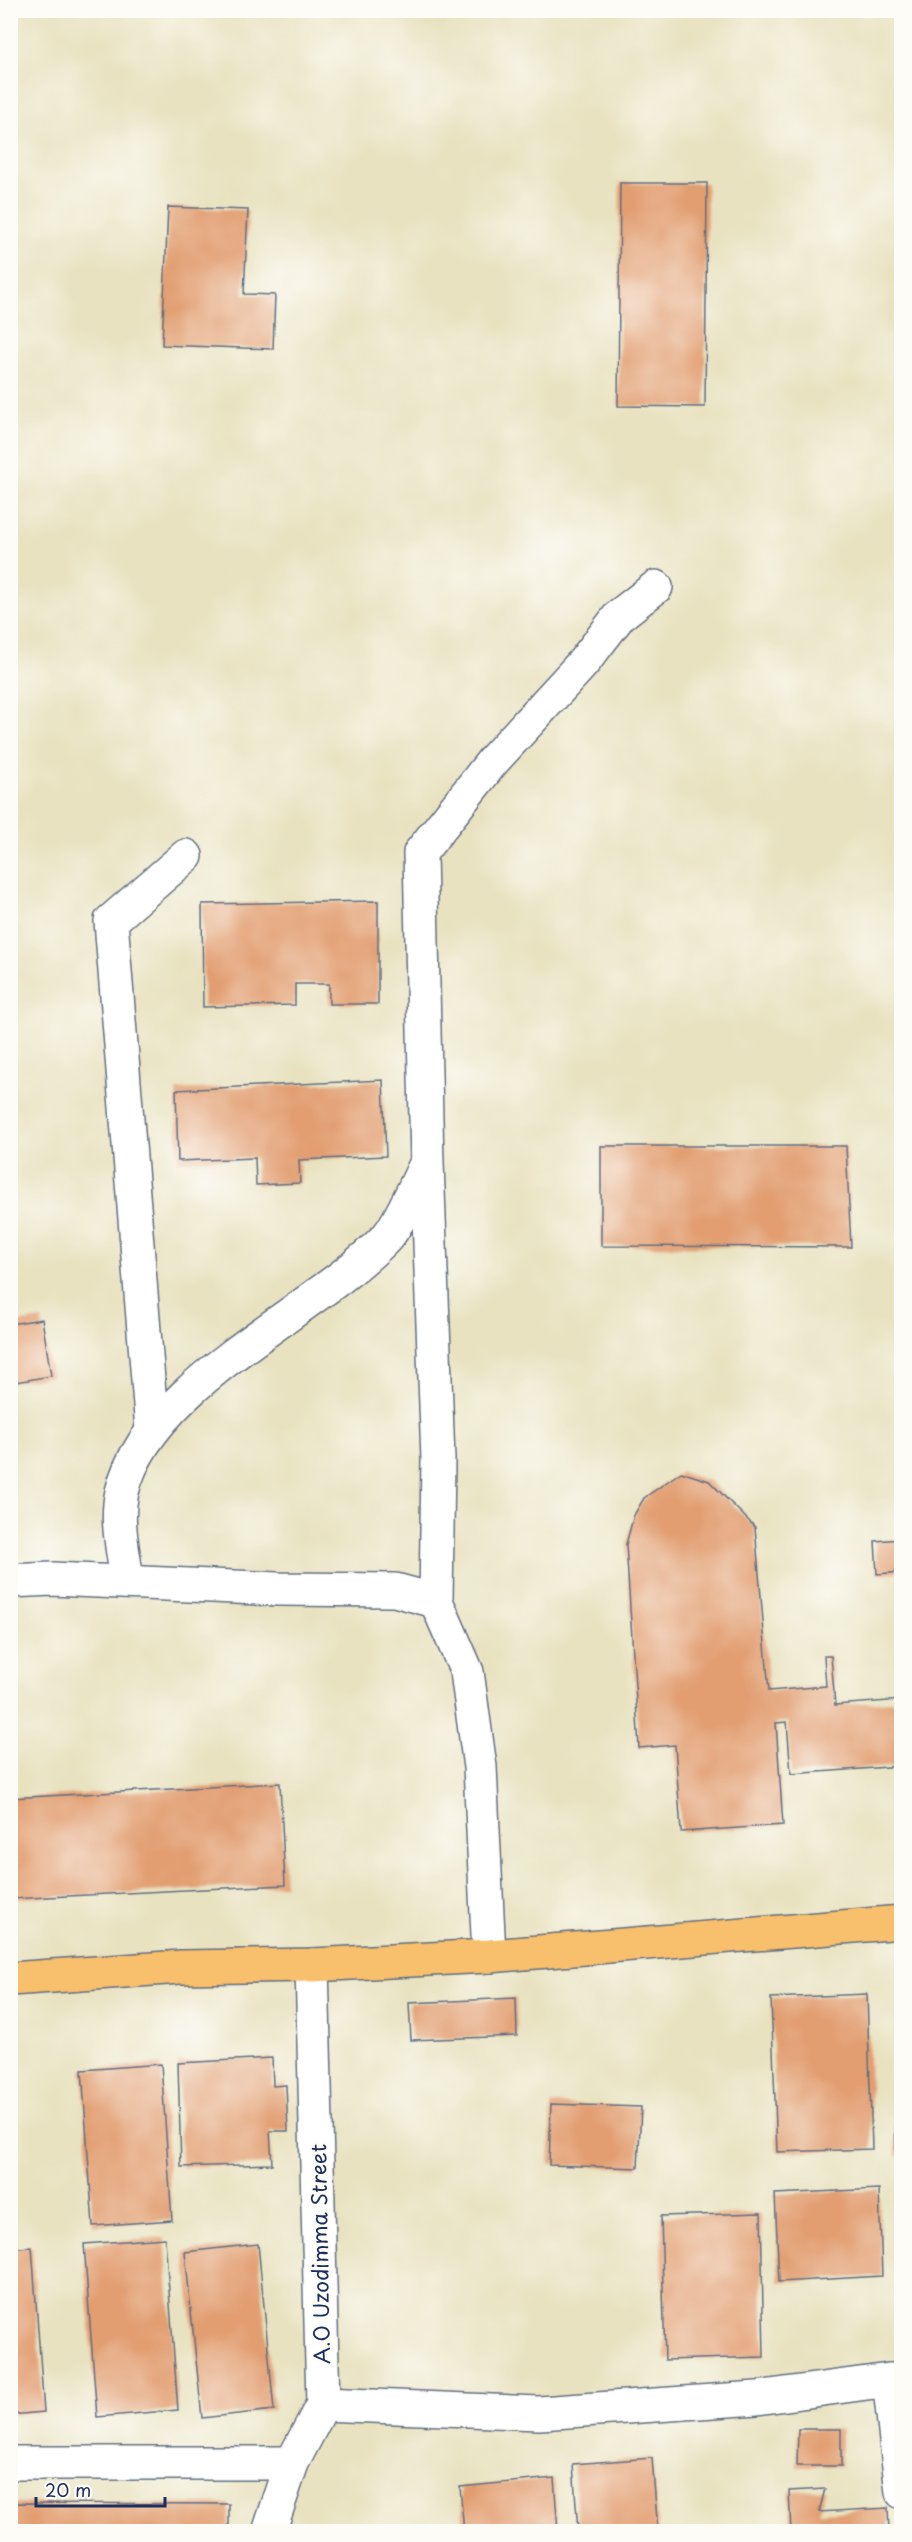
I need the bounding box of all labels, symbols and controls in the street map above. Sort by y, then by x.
street label: A.O Uzodimma Street [301,2143,337,2365]
scale bar [36,2470,165,2508]
text: 20 m [45,2476,91,2503]

